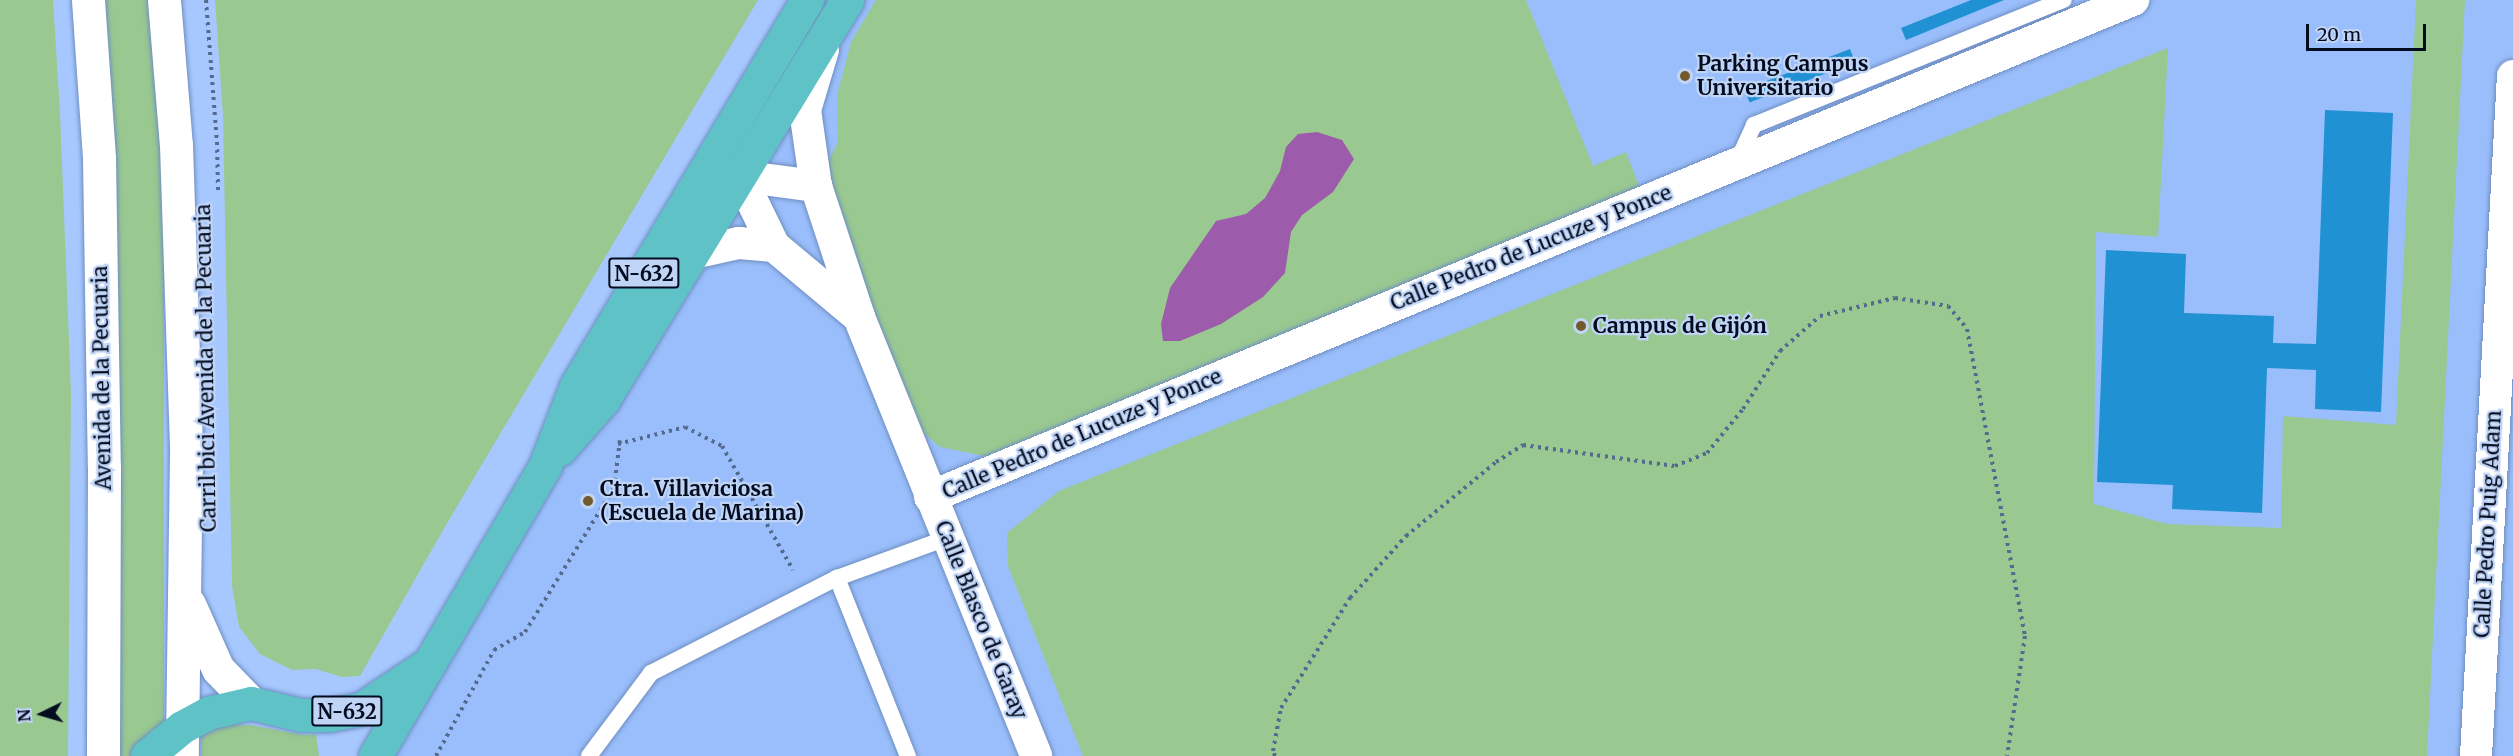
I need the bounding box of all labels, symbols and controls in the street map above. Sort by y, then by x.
scale bar [2309,12,2429,50]
text: 20 m [2317,23,2361,46]
place label: Parking Campus Universitario [1697,51,1869,101]
marker: Parking Campus Universitario [1678,69,1692,83]
street label: Calle Pedro de Lucuze y Ponce [1387,180,1675,316]
street label: Carril bici Avenida de la Pecuaria [191,204,221,532]
road number: N-632 [608,256,680,290]
street label: Avenida de la Pecuaria [87,266,117,490]
place label: Campus de Gijón [1593,313,1767,339]
marker: Campus de Gijón [1574,319,1588,333]
street label: Calle Pedro de Lucuze y Ponce [939,364,1225,504]
street label: Calle Pedro Puig Adam [2469,410,2507,638]
place label: Ctra. Villaviciosa (Escuela de Marina) [600,476,804,526]
marker: Ctra. Villaviciosa (Escuela de Marina) [581,494,595,508]
street label: Calle Blasco de Garay [930,517,1032,723]
north arrow [12,684,72,744]
road number: N-632 [311,694,383,728]
text: N [14,708,35,723]

